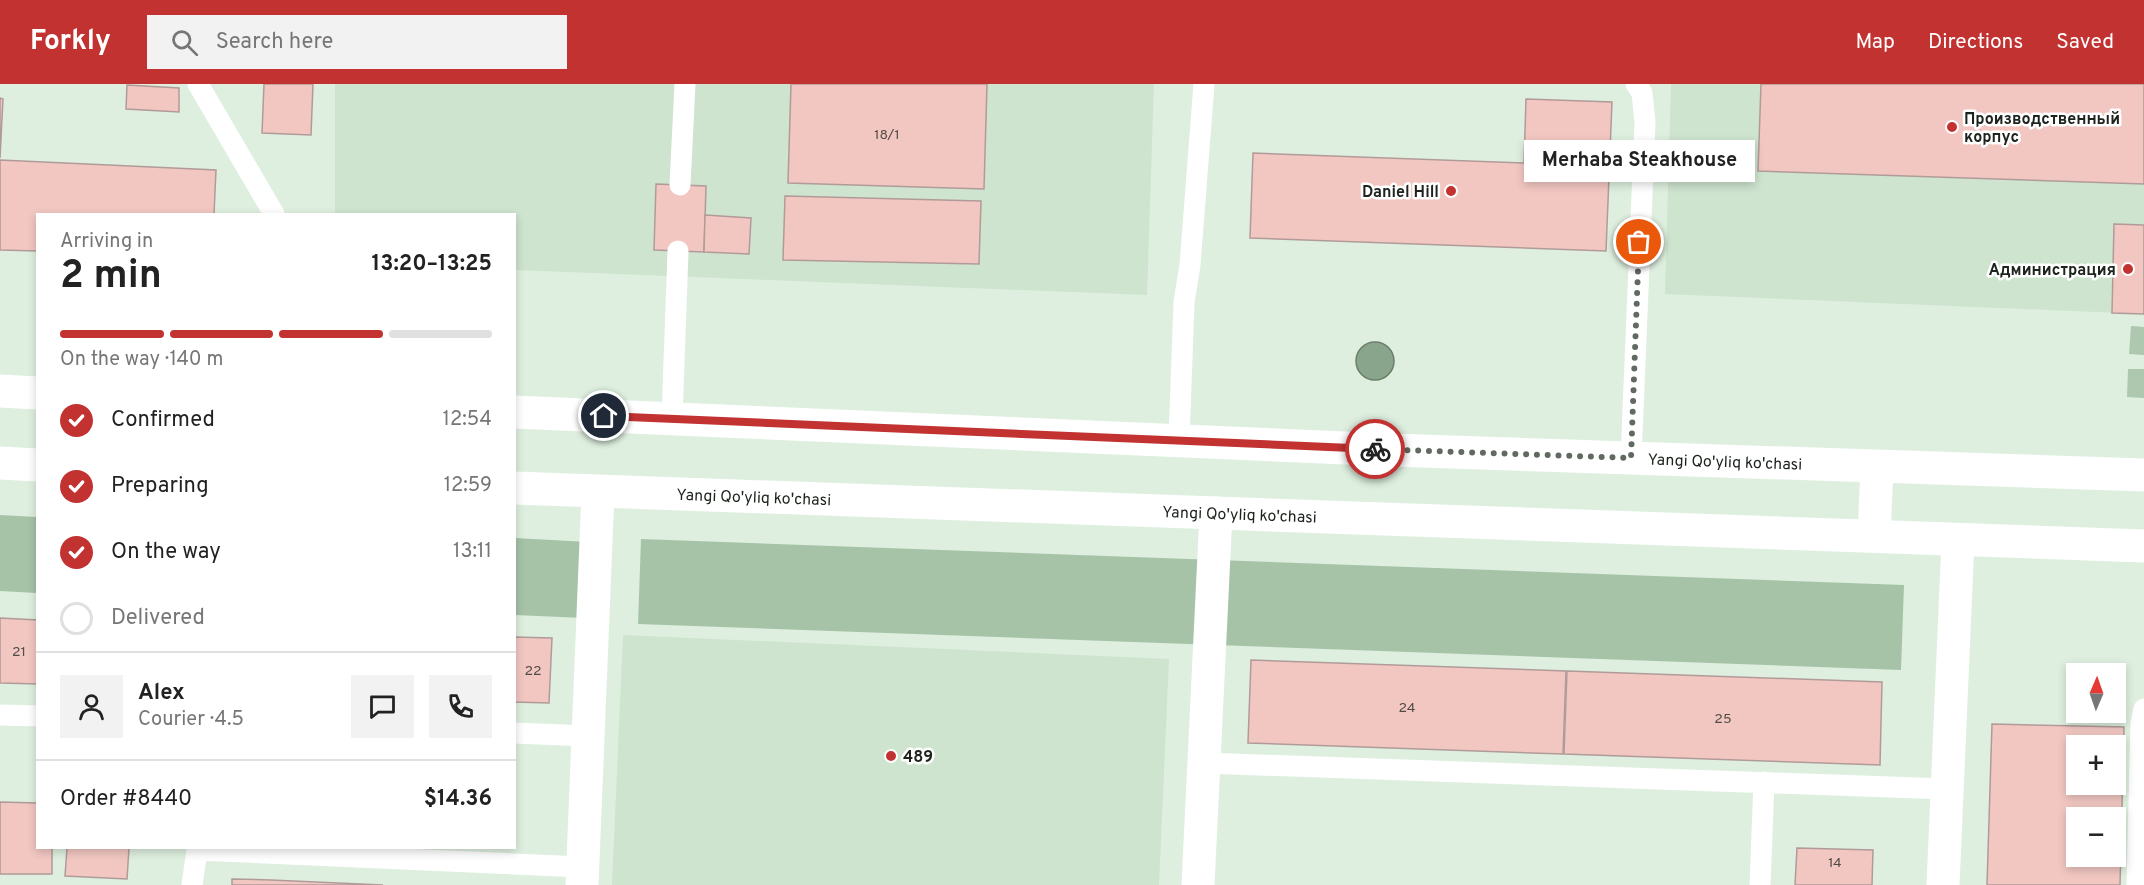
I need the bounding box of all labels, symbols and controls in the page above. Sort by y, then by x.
search box [147,15,567,69]
text: Forkly [30,24,111,60]
icon: search [168,26,201,59]
text: Search here [216,29,333,56]
text: Map [1855,29,1895,56]
text: Directions [1928,29,2023,56]
text: Saved [2056,29,2114,56]
place label: Производственный корпус [1964,110,2120,148]
marker: Производственный корпус [1945,120,1959,134]
house number: 18/1 [874,127,900,144]
callout: Merhaba Steakhouse [1524,140,1754,182]
text: Merhaba Steakhouse [1542,148,1737,174]
place label: Daniel Hill [1362,183,1439,203]
marker: Daniel Hill [1444,184,1458,198]
pin [1613,216,1664,267]
icon: bag [1622,225,1655,258]
text: Arriving in [60,229,153,255]
text: 13:20–13:25 [371,251,492,278]
text: 2 min [60,253,162,302]
place label: Администрация [1988,261,2116,281]
marker: Администрация [2121,262,2135,276]
text: On the way · 140 m [60,347,223,373]
pin [578,390,629,441]
icon: home [587,399,620,432]
icon: check [60,404,93,437]
text: Confirmed [111,407,215,434]
text: 12:54 [443,407,492,433]
courier [1345,419,1405,479]
icon: bike [1359,433,1392,466]
street label: Yangi Qo'yliq ko'chasi [1647,451,1803,476]
icon: check [60,470,93,503]
text: Preparing [111,473,209,500]
text: 12:59 [444,473,492,499]
street label: Yangi Qo'yliq ko'chasi [676,486,831,511]
street label: Yangi Qo'yliq ko'chasi [1162,503,1317,529]
icon: check [60,536,93,569]
text: On the way [111,539,221,566]
text: 13:11 [453,539,492,565]
text: Delivered [111,605,205,632]
house number: 21 [12,644,26,661]
house number: 22 [524,663,542,680]
north arrow [2066,663,2126,723]
map controls [2066,663,2126,867]
button: person [60,675,123,738]
button: chat [351,675,414,738]
button: phone [429,675,492,738]
text: Alex [138,680,185,707]
house number: 24 [1398,700,1416,717]
text: Courier · 4.5 [138,707,244,733]
house number: 25 [1714,711,1732,728]
button: + [2066,735,2126,795]
place label: 489 [903,748,933,768]
marker: 489 [884,749,898,763]
text: Order #8440 [60,786,192,813]
text: $14.36 [424,786,492,813]
button: − [2066,807,2126,867]
house number: 14 [1828,855,1842,872]

